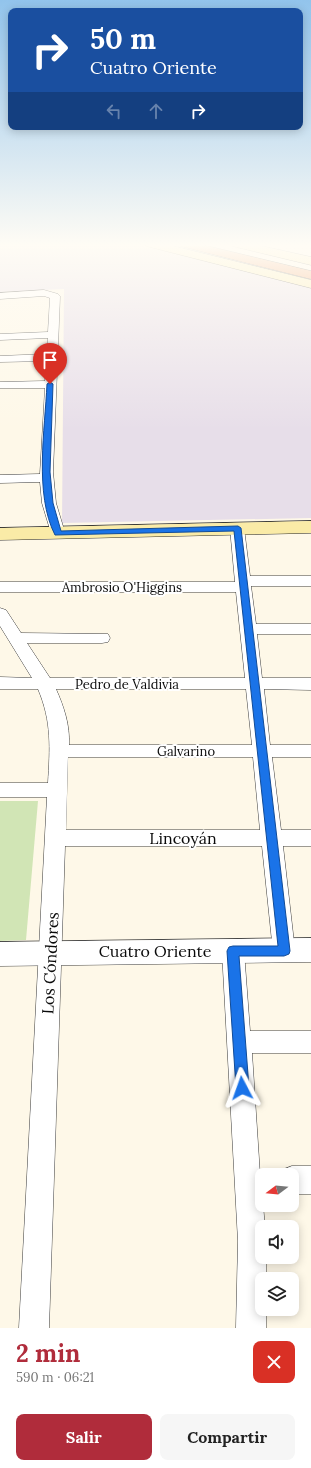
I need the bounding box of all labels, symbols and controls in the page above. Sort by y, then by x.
text: 50 m [90,21,156,57]
icon: right [24,24,76,76]
text: Cuatro Oriente [90,56,217,79]
icon: left [103,100,125,122]
icon: ahead [145,100,167,122]
icon: right [187,100,209,122]
pin [33,343,67,384]
icon: arrive [39,349,61,371]
street label: Ambrosio O'Higgins [61,579,182,596]
street label: Pedro de Valdivia [75,676,179,693]
street label: Galvarino [157,743,215,760]
street label: Lincoyán [149,828,217,848]
street label: Los Cóndores [37,911,63,1015]
street label: Cuatro Oriente [99,941,212,961]
position arrow [221,1067,263,1109]
north arrow [255,1168,299,1212]
map controls [255,1168,299,1316]
button: sound [255,1220,299,1264]
button: layers [255,1272,299,1316]
text: 2 min [16,1338,80,1369]
button: close [253,1341,295,1383]
text: 590 m · 06:21 [16,1369,94,1386]
button: Salir [16,1414,152,1460]
button: Compartir [160,1414,295,1460]

